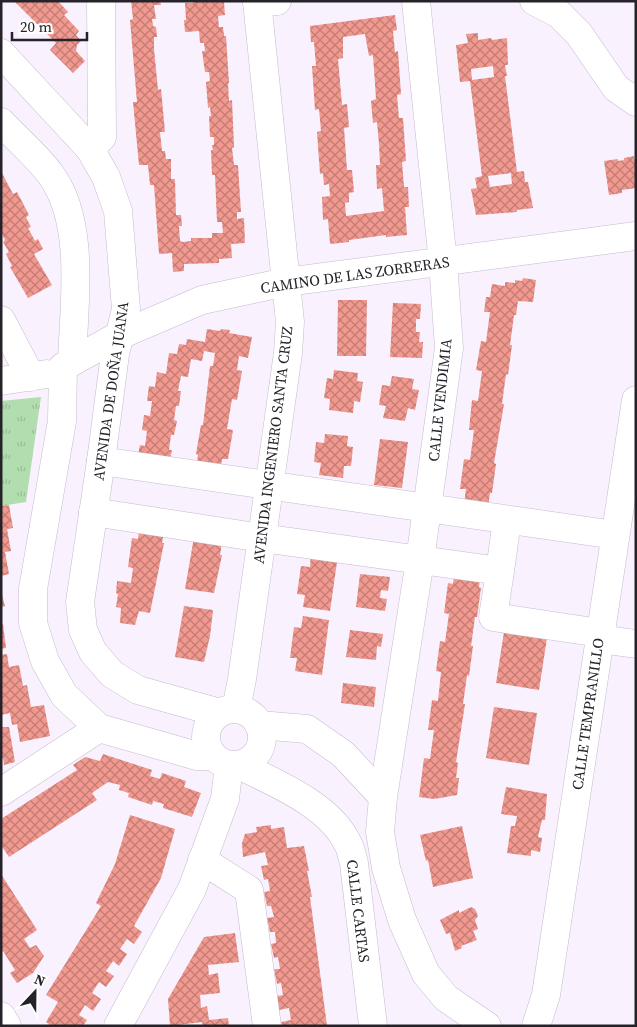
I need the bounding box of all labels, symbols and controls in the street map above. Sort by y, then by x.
scale bar [12,10,88,42]
text: 20 m [20,16,52,37]
street label: CAMINO DE LAS ZORRERAS [259,251,451,298]
street label: AVENIDA DE DOÑA JUANA [88,300,133,482]
street label: AVENIDA INGENIERO SANTA CRUZ [248,325,297,565]
street label: CALLE VENDIMIA [423,337,456,462]
street label: CALLE TEMPRANILLO [566,637,609,791]
street label: CALLE CARTAS [342,858,375,964]
north arrow [10,967,60,1017]
text: N [31,969,48,991]

